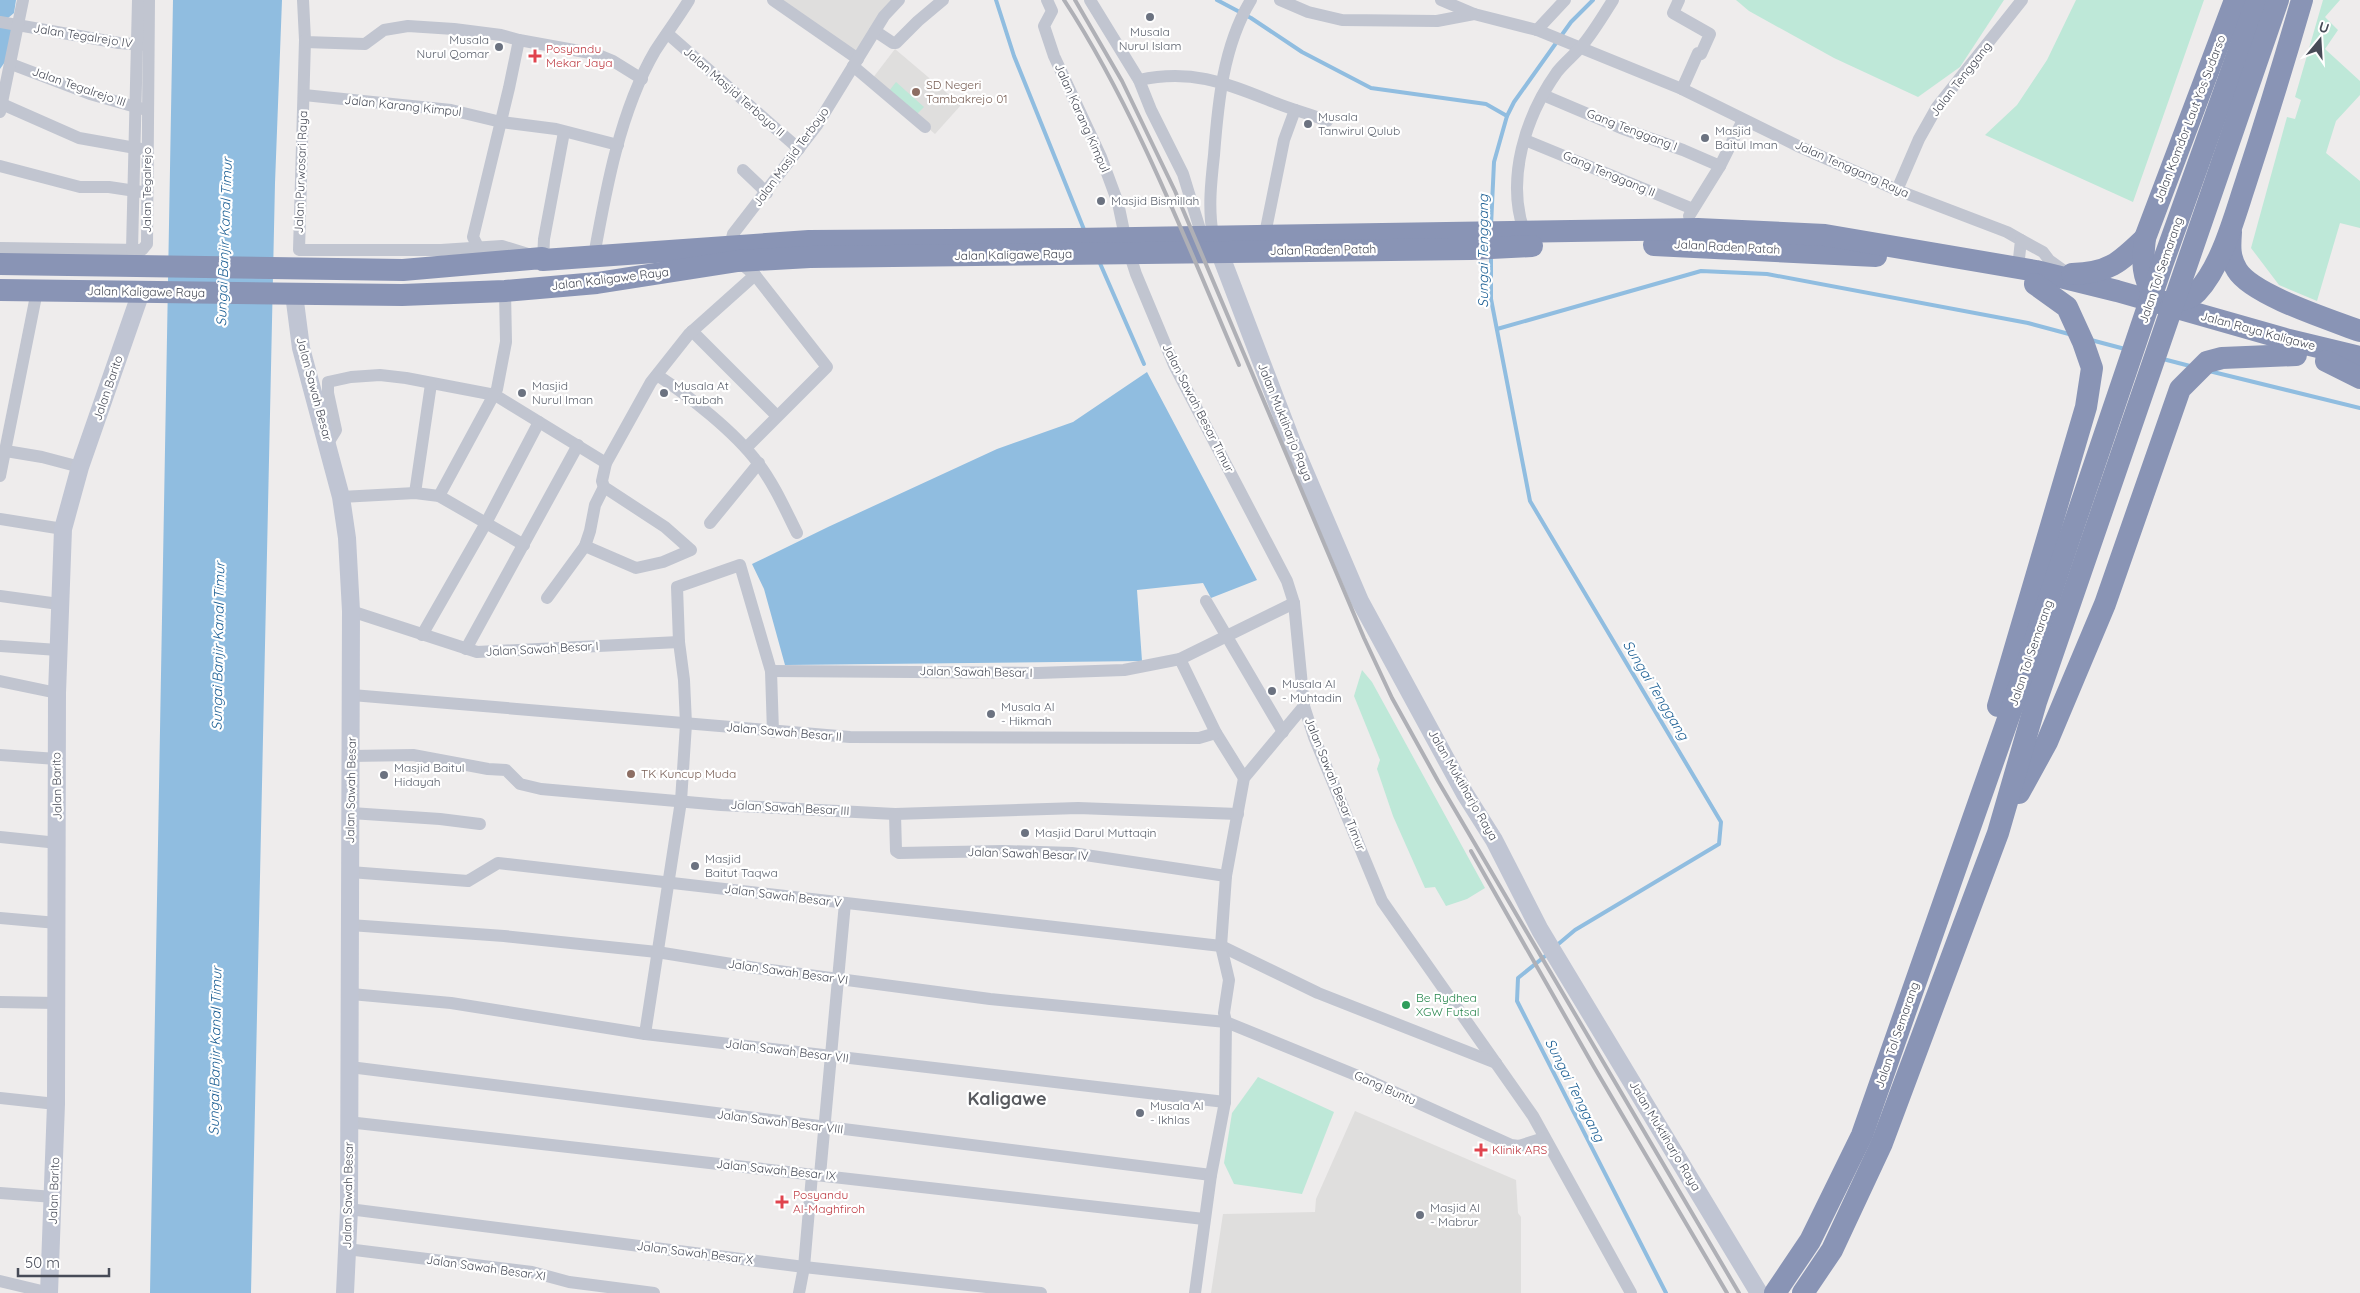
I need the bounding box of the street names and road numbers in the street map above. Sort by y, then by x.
street label: Jalan Tegalrejo IV [32,20,134,51]
street label: Jalan Komdor Laut Yos Sudarso [2151,33,2229,205]
street label: Jalan Tenggang [1927,38,1994,119]
street label: Jalan Masjid Terboyo II [681,44,788,139]
street label: Jalan Karang Kimpul [1052,61,1113,175]
street label: Jalan Tegalrejo III [30,63,128,110]
street label: Jalan Karang Kimpul [344,92,462,119]
street label: Jalan Masjid Terboyo [749,104,832,209]
street label: Gang Tenggang I [1585,105,1680,154]
street label: Jalan Purwosari Raya [291,110,310,234]
street label: Jalan Tenggang Raya [1793,137,1912,200]
street label: Jalan Tegalrejo [139,147,154,233]
street label: Gang Tenggang II [1561,147,1658,200]
street label: Jalan Tol Semarang [2135,215,2186,325]
street label: Jalan Raden Patah [1673,236,1781,257]
street label: Jalan Raden Patah [1270,241,1376,258]
street label: Jalan Kaligawe Raya [954,246,1072,263]
street label: Jalan Kaligawe Raya [550,264,670,293]
street label: Jalan Kaligawe Raya [87,283,205,300]
street label: Jalan Raya Kaligawe [2199,308,2317,353]
street label: Jalan Sawah Besar [293,335,336,443]
street label: Jalan Sawah Besar Timur [1159,341,1238,475]
street label: Jalan Barito [89,353,126,422]
street label: Jalan Muktiharjo Raya [1255,361,1316,483]
street label: Jalan Tol Semarang [2005,598,2056,708]
street label: Jalan Sawah Besar I [485,638,599,659]
street label: Jalan Sawah Besar I [919,663,1033,680]
street label: Jalan Sawah Besar Timur [1302,715,1369,853]
street label: Jalan Sawah Besar II [725,719,843,744]
street label: Jalan Muktiharjo Raya [1425,726,1501,843]
street label: Jalan Sawah Besar [342,736,359,844]
street label: Jalan Barito [48,752,65,820]
street label: Jalan Sawah Besar III [730,797,850,818]
street label: Jalan Sawah Besar IV [967,844,1089,863]
street label: Jalan Sawah Besar V [723,881,843,910]
street label: Jalan Sawah Besar VI [727,956,849,987]
street label: Jalan Tol Semarang [1871,980,1922,1090]
street label: Jalan Sawah Besar VII [725,1035,850,1066]
street label: Gang Buntu [1352,1067,1418,1108]
street label: Jalan Muktiharjo Raya [1627,1078,1704,1194]
street label: Jalan Sawah Besar VIII [716,1106,844,1137]
street label: Jalan Sawah Besar [339,1141,356,1249]
street label: Jalan Sawah Besar IX [715,1156,837,1183]
street label: Jalan Barito [45,1157,62,1225]
street label: Jalan Sawah Besar X [636,1238,754,1267]
street label: Jalan Sawah Besar XI [425,1252,547,1283]

